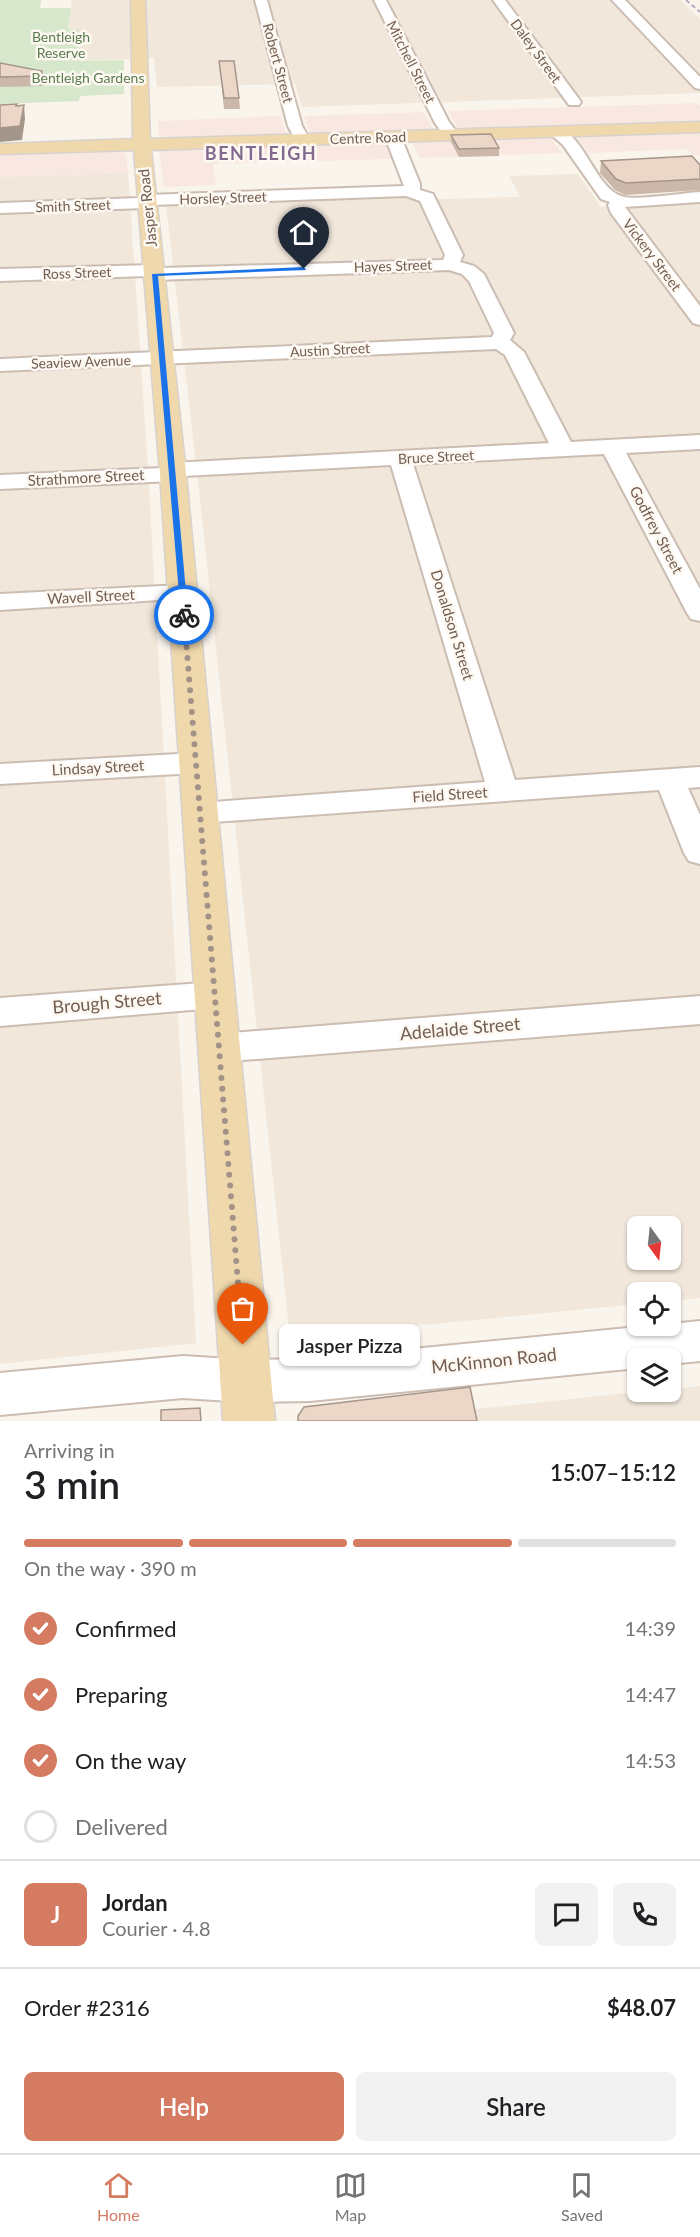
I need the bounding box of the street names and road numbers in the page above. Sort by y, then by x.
street label: Daley Street [507,15,565,86]
street label: Mitchell Street [383,18,439,106]
street label: Robert Street [260,21,297,105]
street label: Centre Road [330,128,406,147]
street label: Jasper Road [134,168,160,248]
street label: Horsley Street [179,187,267,208]
street label: Smith Street [35,196,111,215]
street label: Vickery Street [620,215,685,294]
street label: Hayes Street [354,256,432,275]
street label: Ross Street [42,263,112,282]
street label: Austin Street [290,339,370,360]
street label: Seaview Avenue [31,351,131,372]
street label: Bruce Street [397,446,474,467]
street label: Strathmore Street [27,465,145,489]
street label: Godfrey Street [626,483,688,577]
street label: Donaldson Street [428,567,478,683]
street label: Wavell Street [47,585,136,607]
street label: Lindsay Street [51,756,145,778]
street label: Field Street [412,782,489,806]
street label: Brough Street [52,986,163,1018]
street label: Adelaide Street [399,1012,522,1044]
street label: McKinnon Road [430,1342,558,1378]

